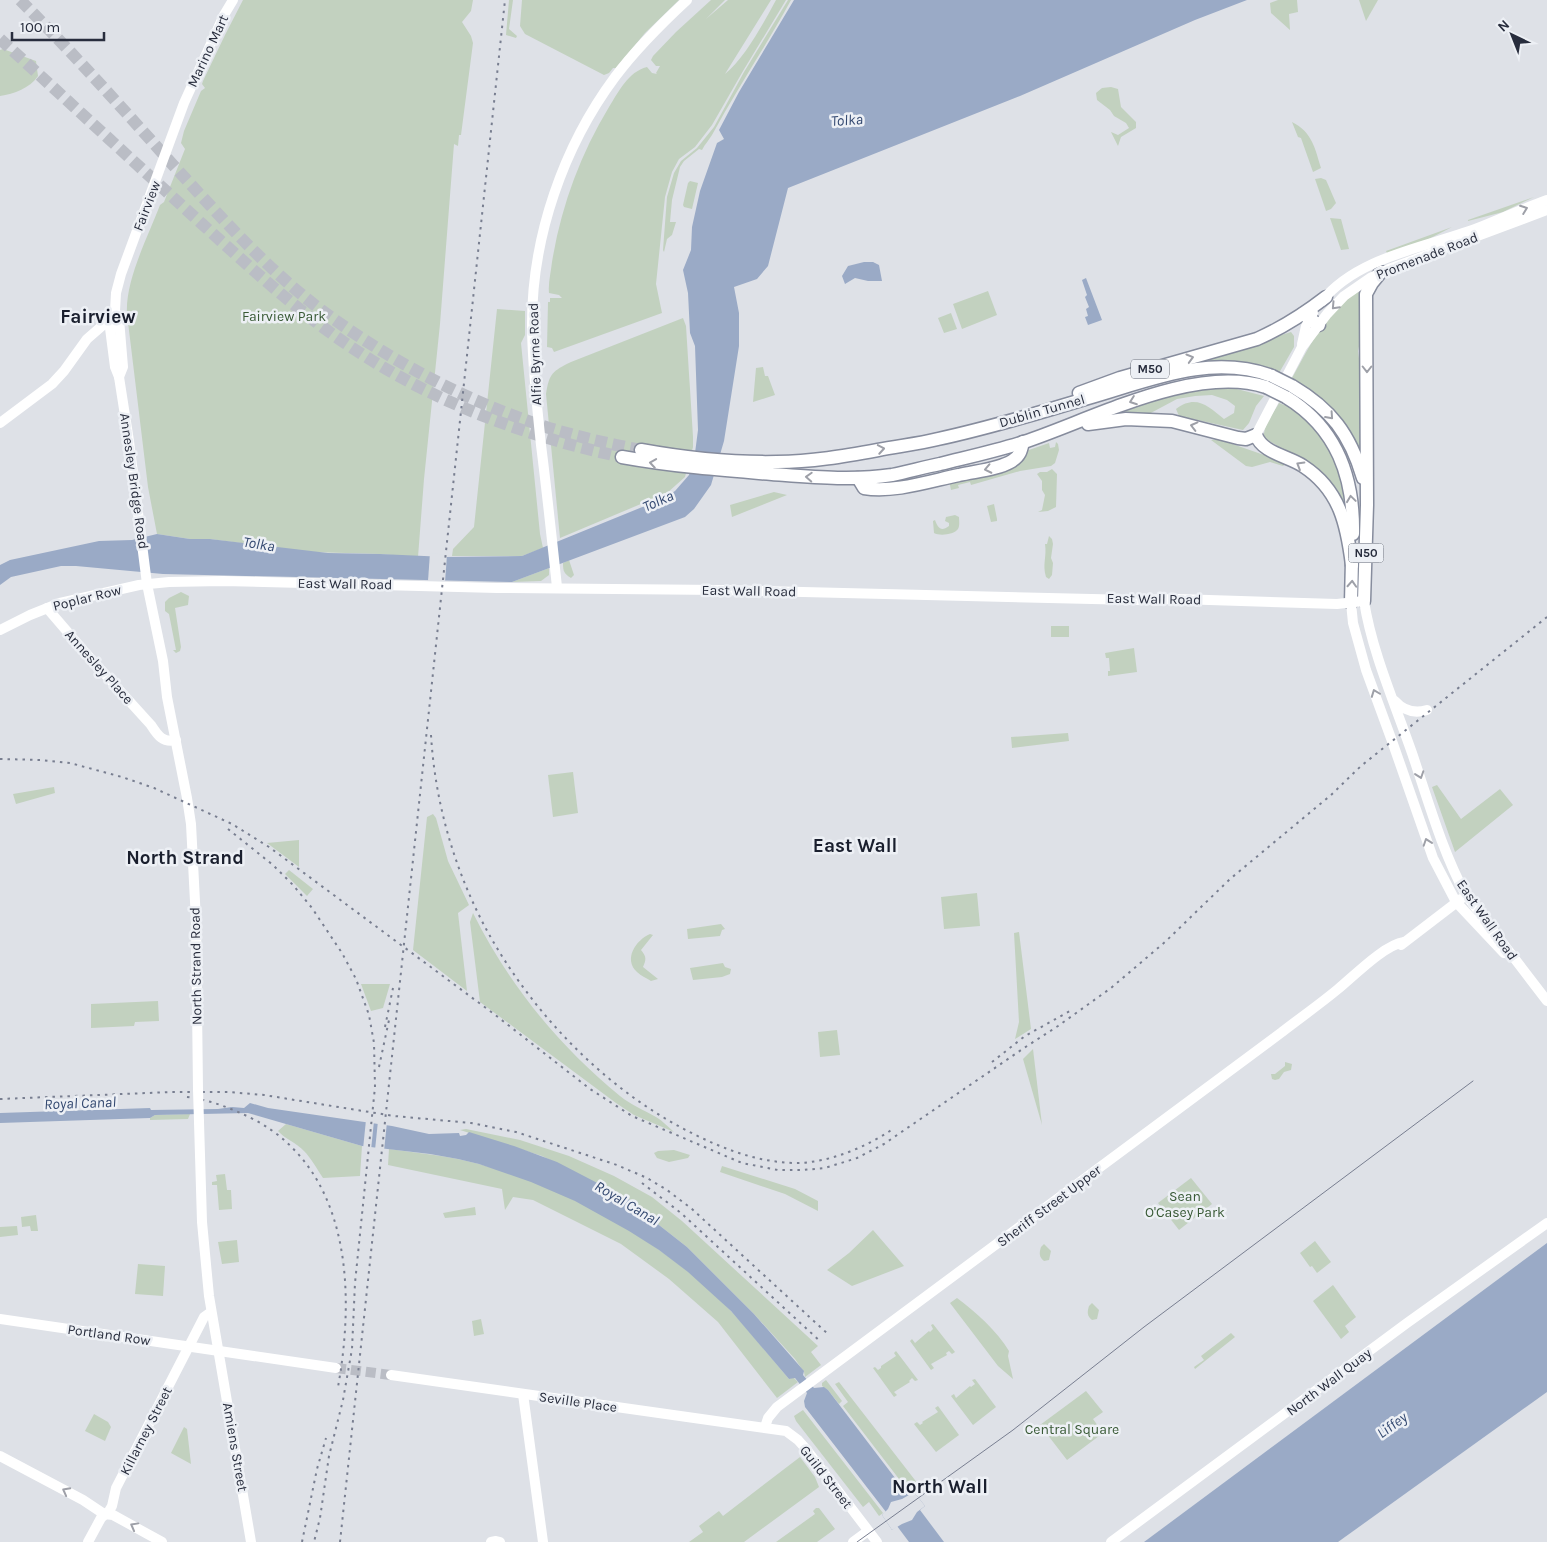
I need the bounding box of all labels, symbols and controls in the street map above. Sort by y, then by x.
scale bar [12,10,105,42]
north arrow [1487,10,1537,60]
street label: Marino Mart [184,12,232,90]
text: N [1494,16,1513,36]
text: 100 m [20,18,60,36]
water label: Tolka [830,110,864,130]
street label: Fairview [130,178,164,234]
one-way arrow [1519,205,1528,215]
street label: Promenade Road [1374,229,1480,283]
one-way arrow [1332,300,1341,309]
street label: Alfie Byrne Road [525,302,545,406]
district label: Fairview [60,306,136,328]
park label: Fairview Park [242,308,326,325]
one-way arrow [1185,353,1193,363]
road number: M50 [1131,359,1169,378]
one-way arrow [1362,366,1372,373]
street label: Dublin Tunnel [997,391,1087,431]
one-way arrow [1130,396,1138,406]
one-way arrow [1324,411,1333,420]
street label: Annesley Bridge Road [116,412,152,550]
one-way arrow [1189,421,1198,432]
one-way arrow [876,445,885,455]
one-way arrow [649,458,658,468]
one-way arrow [1296,461,1305,471]
one-way arrow [983,463,992,474]
one-way arrow [805,472,812,482]
water label: Tolka [640,486,676,516]
one-way arrow [1346,495,1356,503]
water label: Tolka [242,533,276,555]
road number: N50 [1348,544,1384,562]
street label: East Wall Road [298,575,392,593]
one-way arrow [1346,580,1357,588]
street label: Poplar Row [51,581,123,615]
street label: East Wall Road [702,582,796,600]
street label: East Wall Road [1107,590,1201,608]
street label: Annesley Place [61,626,137,708]
one-way arrow [1370,689,1381,698]
one-way arrow [1414,770,1424,779]
district label: East Wall [813,835,897,857]
one-way arrow [1423,839,1433,847]
district label: North Strand [126,847,244,869]
street label: East Wall Road [1453,876,1521,964]
street label: North Strand Road [186,907,206,1025]
water label: Royal Canal [44,1093,117,1113]
street label: Sheriff Street Upper [994,1161,1105,1251]
water label: Royal Canal [591,1177,663,1229]
park label: Sean O'Casey Park [1145,1188,1225,1221]
street label: Portland Row [66,1321,152,1349]
street label: North Wall Quay [1283,1344,1375,1420]
street label: Killarney Street [116,1384,176,1478]
street label: Seville Place [538,1388,618,1416]
street label: Amiens Street [219,1401,251,1493]
water label: Liffey [1373,1408,1411,1442]
park label: Central Square [1025,1421,1119,1438]
street label: Guild Street [796,1442,856,1512]
district label: North Wall [892,1476,988,1498]
one-way arrow [62,1487,71,1497]
one-way arrow [130,1522,139,1532]

